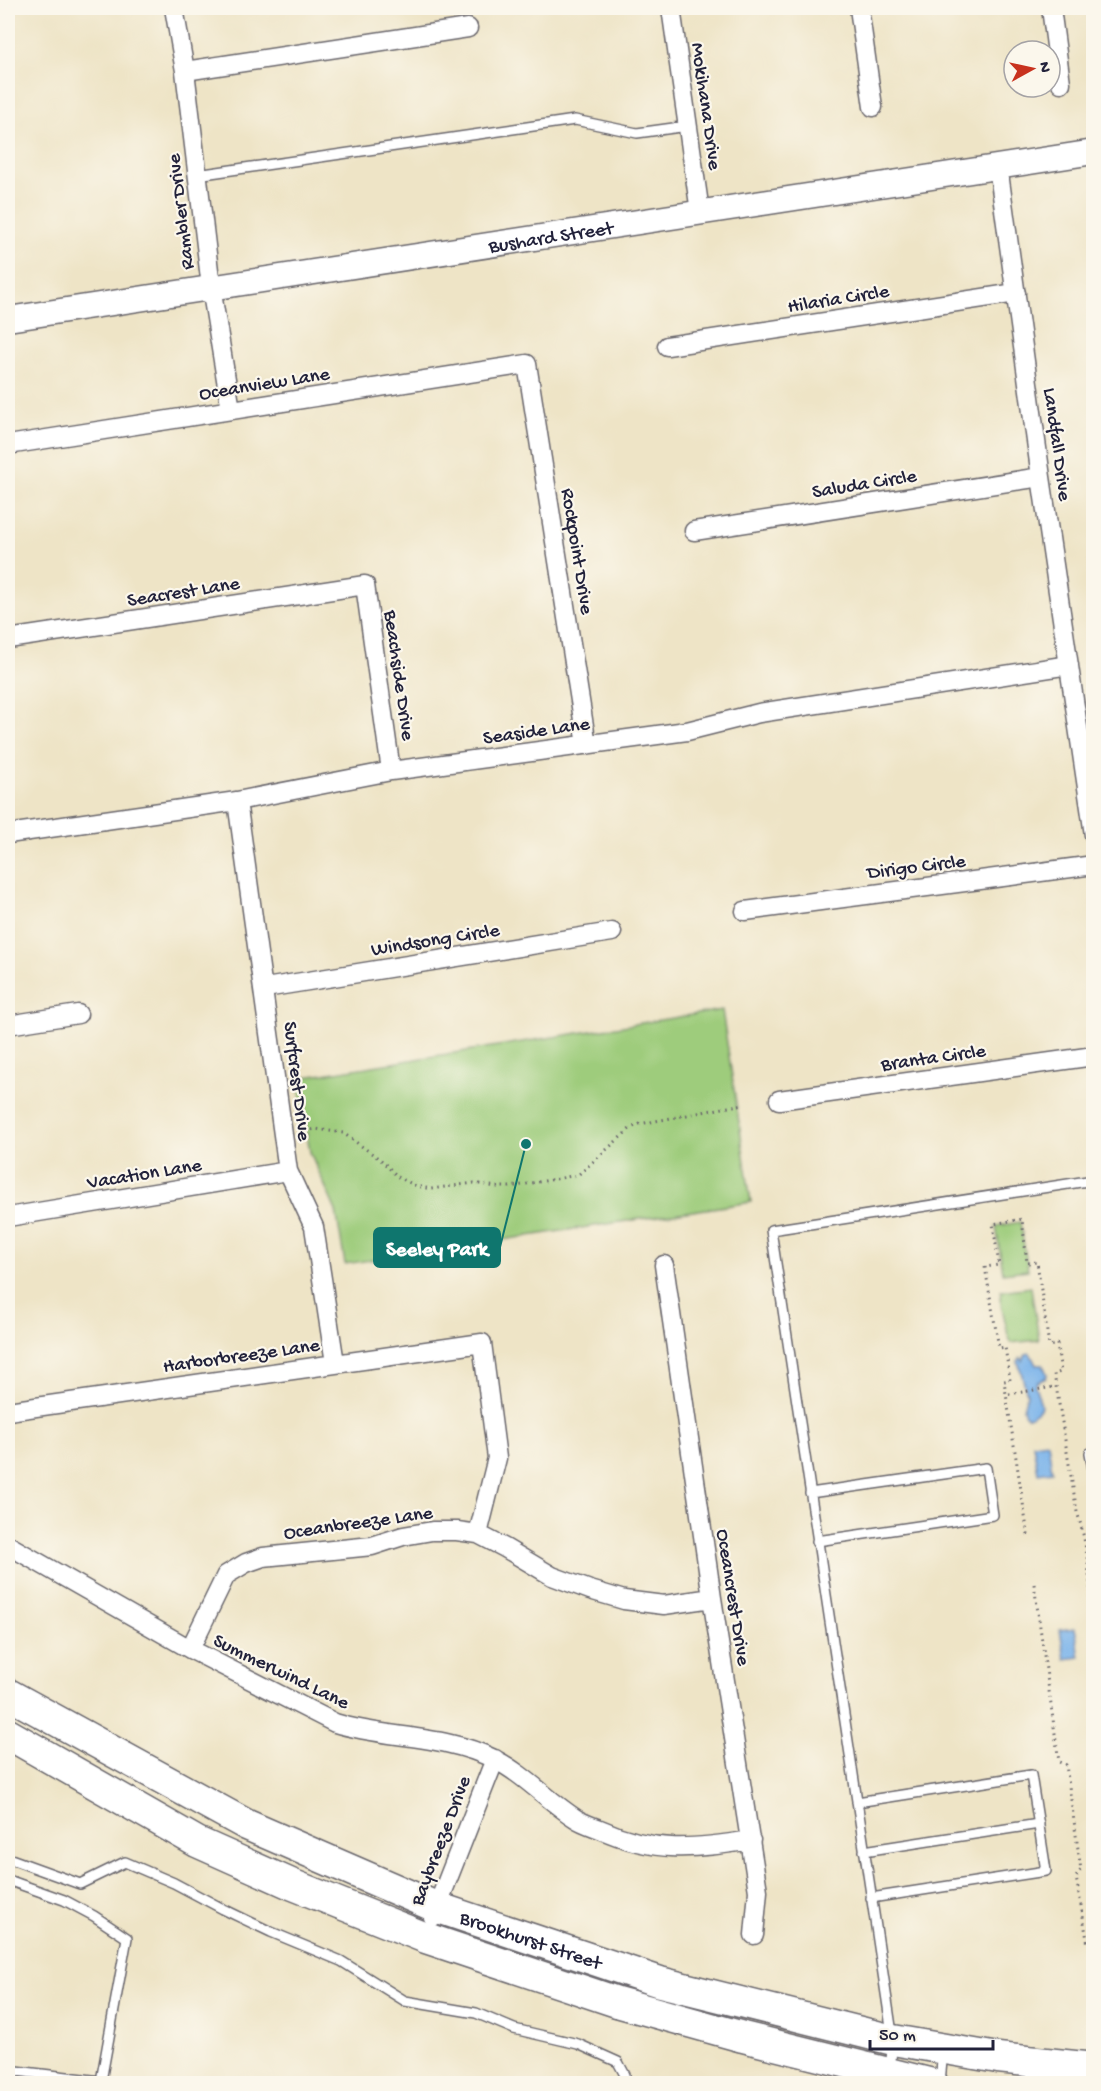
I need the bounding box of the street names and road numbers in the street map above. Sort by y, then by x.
street label: Mokihana Drive [684,41,725,172]
street label: Rambler Drive [164,152,201,271]
street label: Bushard Street [486,218,617,260]
street label: Hilaria Circle [786,281,892,320]
street label: Oceanview Lane [198,364,332,407]
street label: Landfall Drive [1036,386,1075,503]
street label: Saluda Circle [811,466,919,505]
street label: Rockpoint Drive [554,487,597,617]
street label: Seacrest Lane [126,573,242,614]
street label: Beachside Drive [377,608,418,743]
street label: Seaside Lane [482,714,592,751]
street label: Dirigo Circle [864,851,968,886]
street label: Windsong Circle [370,920,502,963]
street label: Surfcrest Drive [277,1021,314,1143]
street label: Branta Circle [879,1041,988,1078]
street label: Vacation Lane [85,1155,204,1196]
street label: Harborbreeze Lane [162,1335,322,1380]
street label: Oceanbreeze Lane [283,1503,435,1546]
street label: Oceancrest Drive [709,1528,754,1668]
street label: Summerwind Lane [209,1630,353,1716]
street label: Baybreeze Drive [407,1773,478,1910]
street label: Brookhurst Street [455,1907,606,1977]

